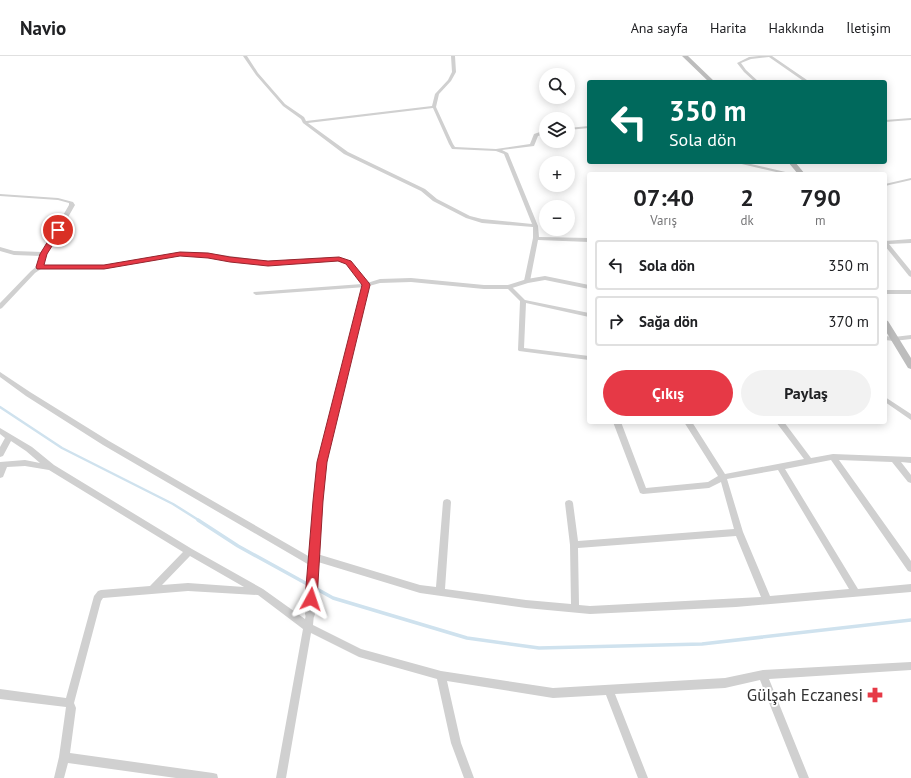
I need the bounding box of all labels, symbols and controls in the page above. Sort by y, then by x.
text: Navio [20,16,66,40]
text: Ana sayfa [631,19,688,37]
text: Harita [710,19,747,37]
text: Hakkında [769,19,824,37]
text: İletişim [846,19,891,37]
map controls [539,68,575,236]
button: search [539,68,575,104]
text: 350 m [669,92,746,129]
icon: left [603,96,655,148]
button: layers [539,112,575,148]
text: Sola dön [669,128,736,151]
button: + [539,156,575,192]
text: 07:40 [633,182,694,213]
text: 2 [740,182,754,213]
text: 790 [800,182,841,213]
button: − [539,200,575,236]
text: Varış [650,212,677,229]
text: dk [740,212,754,229]
text: m [815,212,826,229]
pin [41,213,75,247]
icon: arrive [47,219,69,241]
icon: left [605,254,627,276]
text: Sola dön [639,256,695,275]
text: 350 m [828,256,869,275]
icon: right [605,310,627,332]
text: Sağa dön [639,312,698,331]
text: 370 m [828,312,869,331]
button: Çıkış [603,370,733,416]
button: Paylaş [741,370,871,416]
position arrow [290,578,332,620]
place label: Gülşah Eczanesi [747,684,863,706]
pharmacy icon: Gülşah Eczanesi [866,686,884,704]

